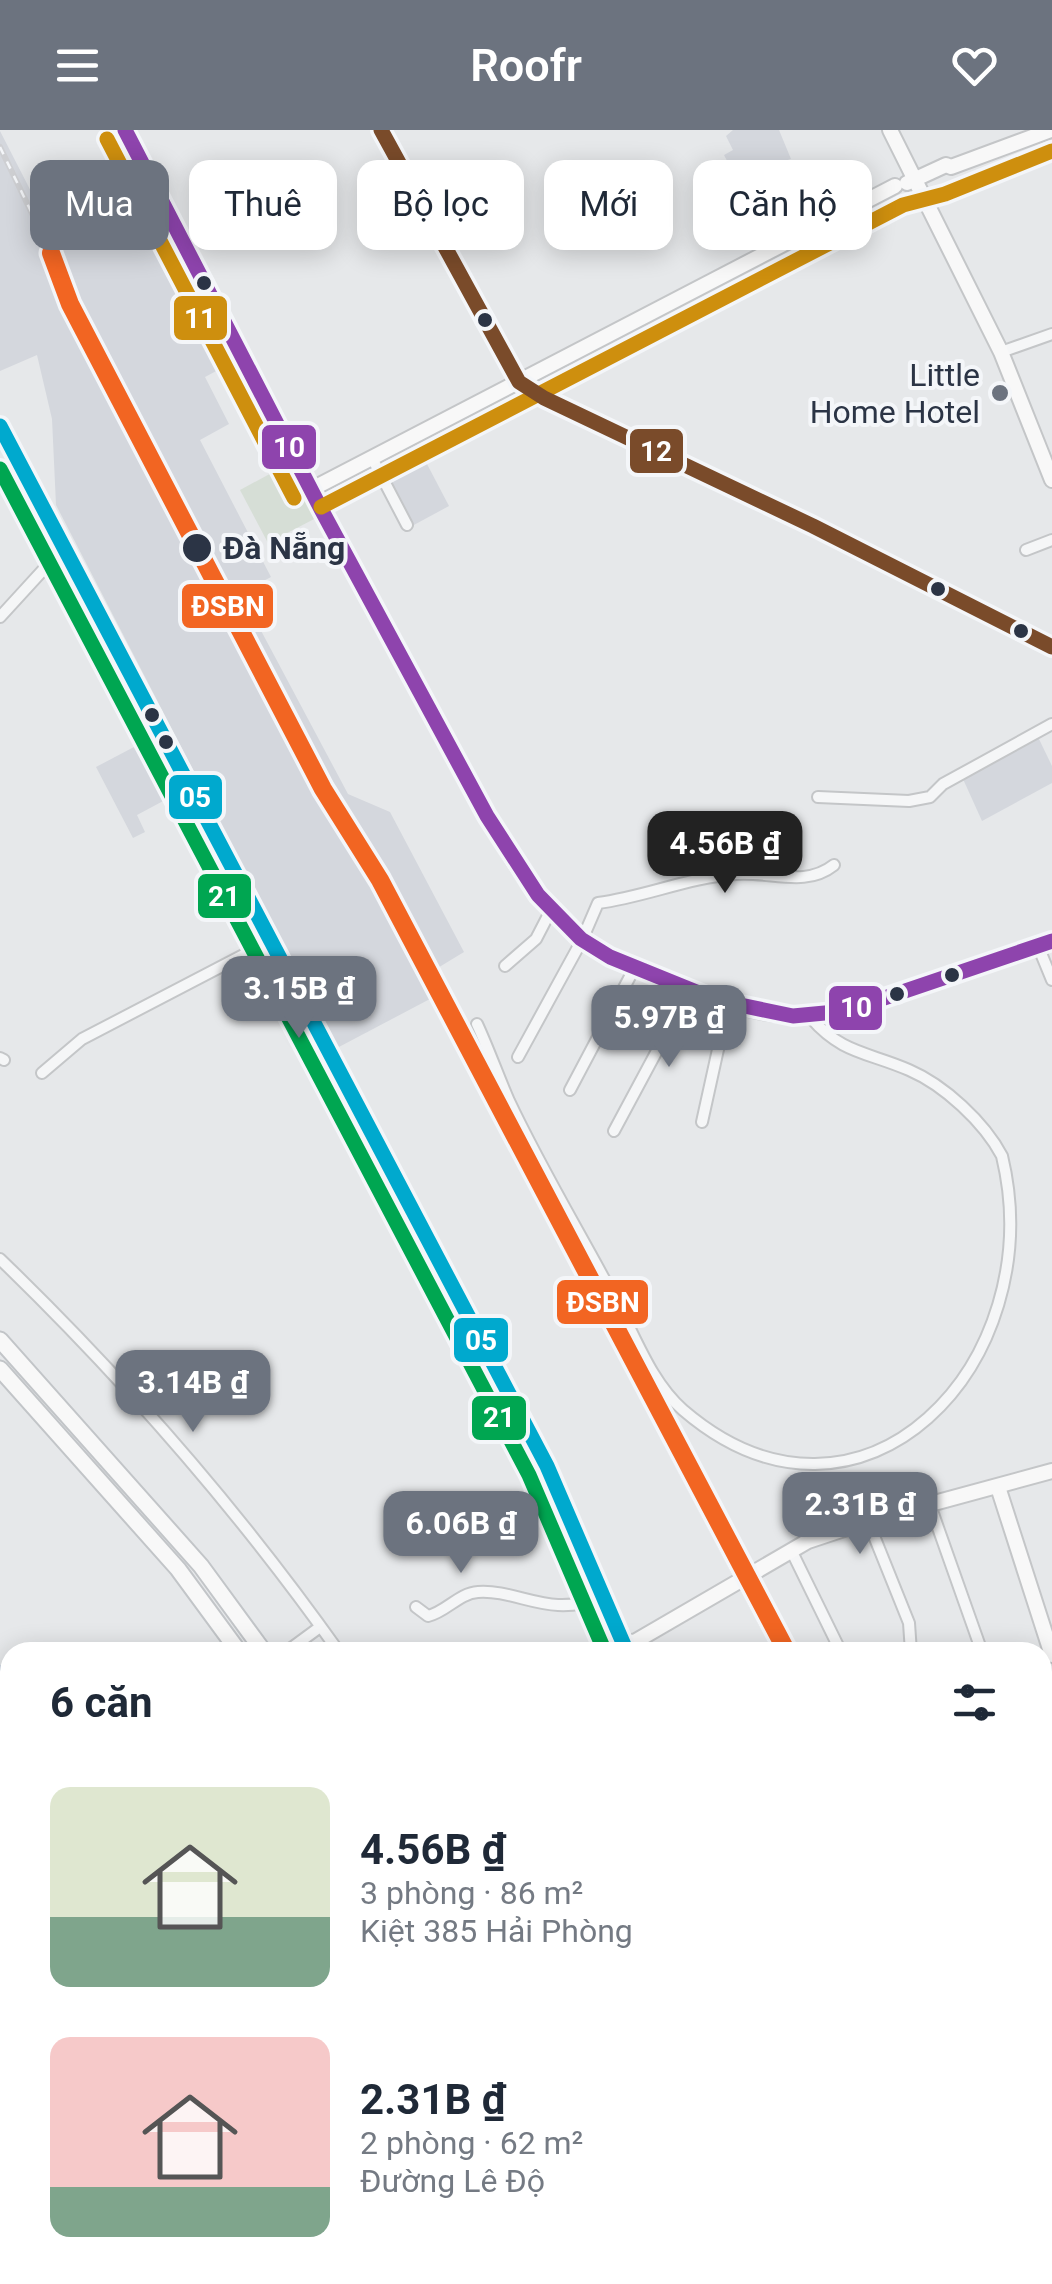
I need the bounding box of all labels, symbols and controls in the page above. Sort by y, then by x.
icon: menu [50,38,105,93]
icon: heart [947,38,1002,93]
text: Roofr [470,39,582,92]
chip: Mua [30,160,169,250]
chip: Thuê [189,160,337,250]
chip: Bộ lọc [357,160,524,250]
chip: Mới [544,160,673,250]
chip: Căn hộ [693,160,872,250]
unlabelled marker [194,273,214,293]
line badge: 11 [172,294,229,342]
text: 11 [184,302,216,335]
unlabelled marker [475,310,495,330]
place label: Little Home Hotel [810,356,980,431]
marker: Little Home Hotel [989,382,1011,404]
line badge: 10 [260,423,318,471]
line badge: 12 [628,427,685,475]
text: 10 [273,431,305,464]
text: 12 [640,435,672,468]
place label: Đà Nẵng [223,529,345,567]
marker: Đà Nẵng [180,531,214,565]
unlabelled marker [928,579,948,599]
line badge: ĐSBN [180,582,275,630]
text: ĐSBN [191,590,265,623]
unlabelled marker [1011,621,1031,641]
unlabelled marker [142,705,162,725]
unlabelled marker [156,732,176,752]
line badge: 05 [167,773,224,821]
text: 05 [179,781,211,814]
pin: 4.56B ₫ [633,811,817,896]
text: 4.56B ₫ [669,824,781,862]
line badge: 21 [196,872,253,920]
text: 21 [208,880,240,913]
pin: 3.15B ₫ [207,956,391,1041]
unlabelled marker [942,965,962,985]
text: 3.15B ₫ [243,969,355,1007]
line badge: 10 [827,984,884,1032]
unlabelled marker [887,984,907,1004]
pin: 5.97B ₫ [577,985,761,1070]
text: 10 [840,991,872,1024]
text: 5.97B ₫ [613,998,725,1036]
line badge: ĐSBN [555,1278,650,1326]
text: ĐSBN [566,1286,640,1319]
line badge: 05 [452,1316,510,1364]
text: 05 [465,1324,497,1357]
pin: 3.14B ₫ [101,1350,285,1435]
text: 3.14B ₫ [137,1363,249,1401]
line badge: 21 [470,1394,528,1442]
text: 21 [483,1401,515,1434]
pin: 2.31B ₫ [768,1472,952,1557]
text: 2.31B ₫ [804,1485,916,1523]
pin: 6.06B ₫ [369,1491,553,1576]
text: 6.06B ₫ [405,1504,517,1542]
icon: filters [947,1675,1002,1730]
text: 6 căn [50,1678,152,1727]
text: 4.56B ₫ [360,1825,506,1874]
icon: home [130,1827,250,1947]
text: 3 phòng · 86 m² [360,1874,583,1912]
text: Kiệt 385 Hải Phòng [360,1912,633,1950]
text: 2.31B ₫ [360,2075,506,2124]
icon: home [130,2077,250,2197]
text: 2 phòng · 62 m² [360,2124,583,2162]
text: Đường Lê Độ [360,2162,545,2200]

